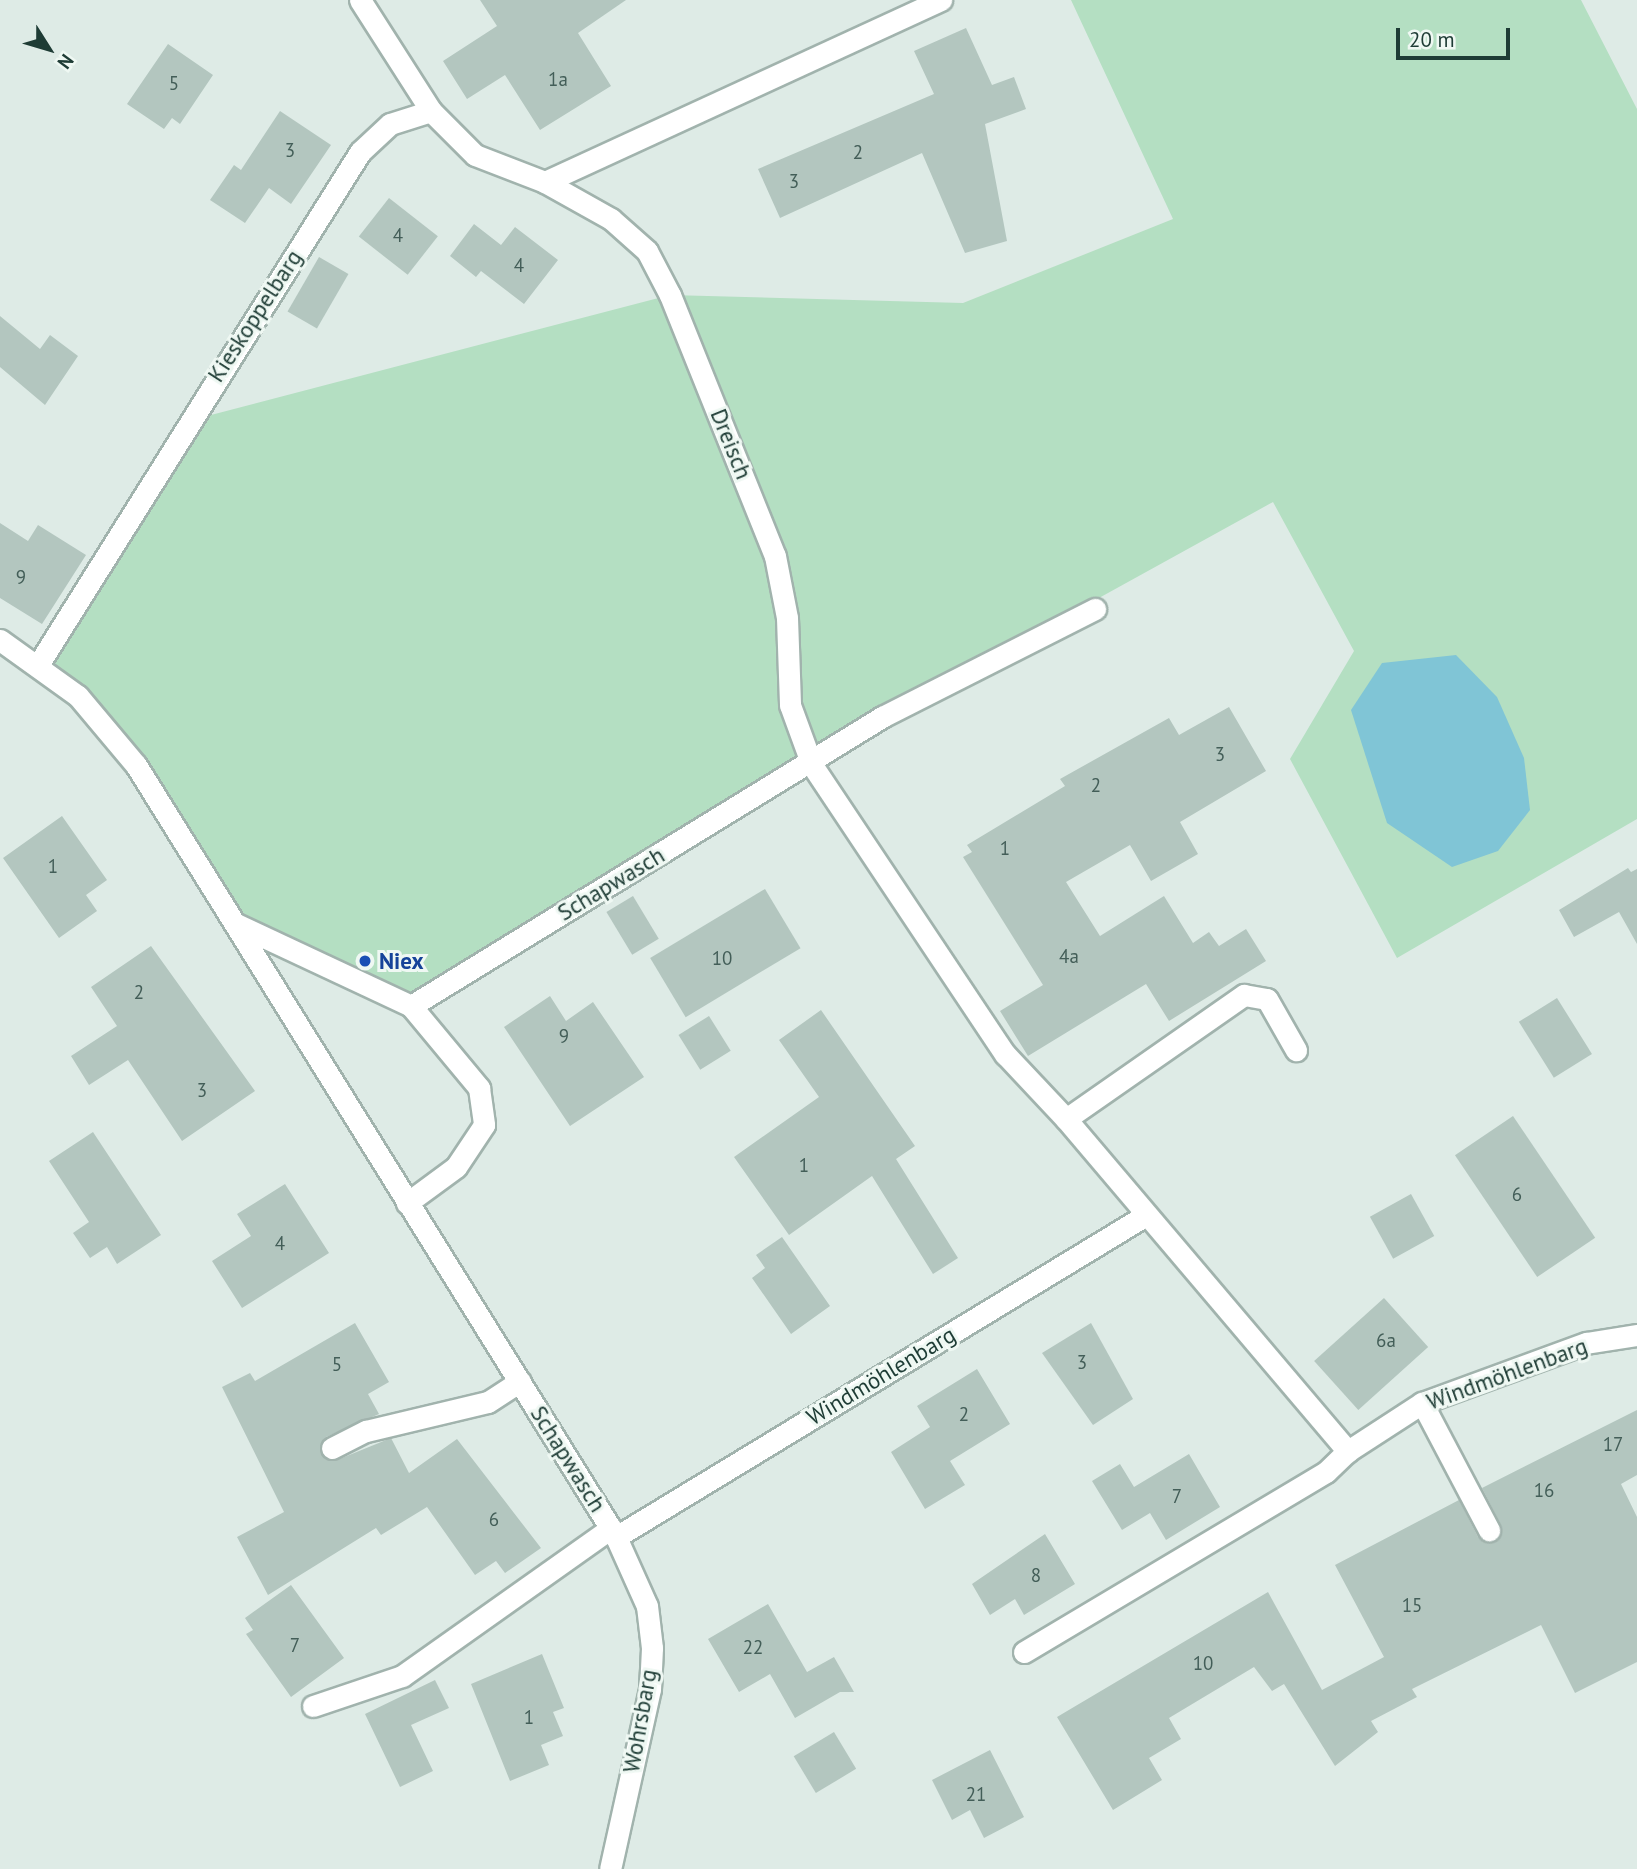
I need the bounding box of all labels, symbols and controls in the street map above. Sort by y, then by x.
north arrow [14,14,84,84]
scale bar [1399,14,1513,58]
text: 20 m [1409,26,1455,53]
text: N [52,49,79,74]
house number: 1a [548,69,568,91]
house number: 5 [169,73,179,95]
house number: 3 [285,140,295,162]
house number: 2 [853,142,863,164]
house number: 3 [789,171,799,193]
house number: 4 [393,225,403,247]
street label: Kieskoppelbarg [202,245,308,387]
house number: 4 [514,255,524,277]
street label: Dreisch [704,405,758,483]
house number: 9 [16,567,26,589]
house number: 3 [1215,744,1225,766]
house number: 2 [1091,775,1101,797]
house number: 1 [1000,838,1010,860]
street label: Schapwasch [553,841,669,927]
house number: 1 [48,856,58,878]
house number: 4a [1059,946,1079,968]
place label: Niex [379,947,424,975]
house number: 10 [712,948,732,970]
marker: Niex [357,953,373,969]
house number: 2 [134,982,144,1004]
house number: 9 [559,1026,569,1048]
house number: 3 [197,1080,207,1102]
house number: 1 [799,1155,809,1177]
house number: 6 [1512,1184,1522,1206]
house number: 4 [275,1233,285,1255]
street label: Windmöhlenbarg [802,1321,960,1431]
house number: 6a [1376,1330,1396,1352]
street label: Windmöhlenbarg [1423,1332,1591,1416]
house number: 3 [1077,1352,1087,1374]
house number: 5 [332,1354,342,1376]
street label: Schapwasch [525,1401,611,1517]
house number: 2 [959,1404,969,1426]
house number: 17 [1603,1434,1623,1456]
house number: 16 [1534,1480,1554,1502]
house number: 7 [1172,1486,1182,1508]
house number: 6 [489,1509,499,1531]
house number: 8 [1031,1565,1041,1587]
house number: 15 [1402,1595,1422,1617]
house number: 7 [290,1635,300,1657]
house number: 22 [743,1637,763,1659]
house number: 10 [1193,1653,1213,1675]
street label: Wohrsbarg [617,1667,663,1775]
house number: 1 [524,1707,534,1729]
house number: 21 [966,1784,986,1806]

